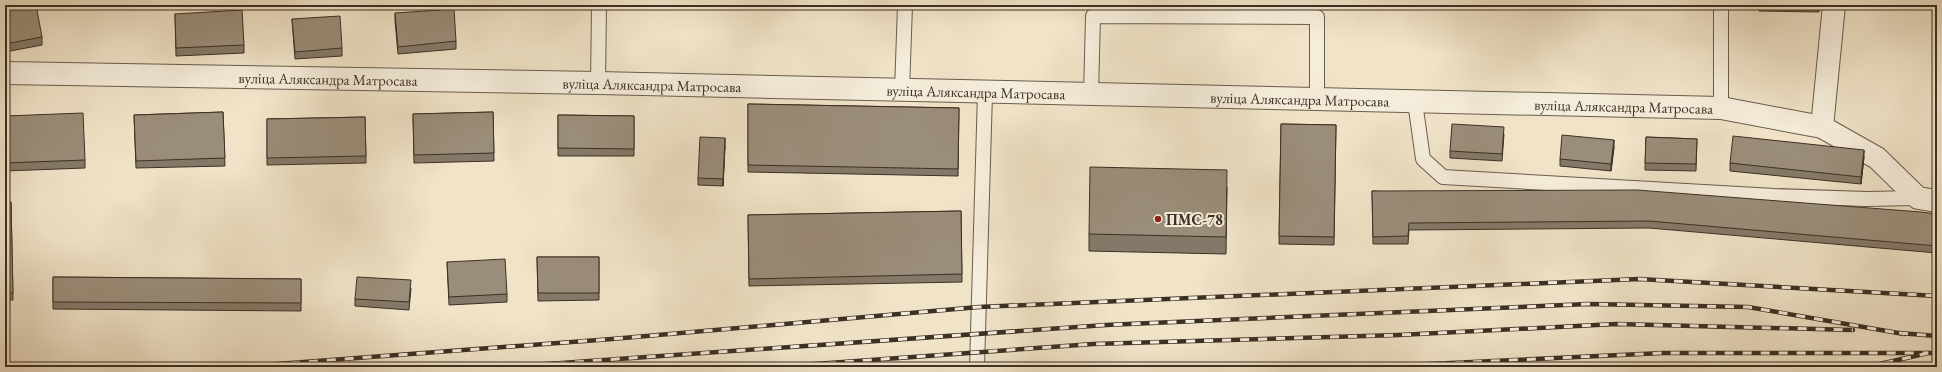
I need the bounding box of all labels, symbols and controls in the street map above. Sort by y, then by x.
street label: вуліца Аляксандра Матросава [238,67,418,89]
street label: вуліца Аляксандра Матросава [562,73,742,96]
street label: вуліца Аляксандра Матросава [886,80,1066,103]
street label: вуліца Аляксандра Матросава [1210,87,1389,110]
street label: вуліца Аляксандра Матросава [1534,94,1713,117]
place label: ПМС-78 [1166,210,1223,229]
marker: ПМС-78 [1153,214,1163,224]

